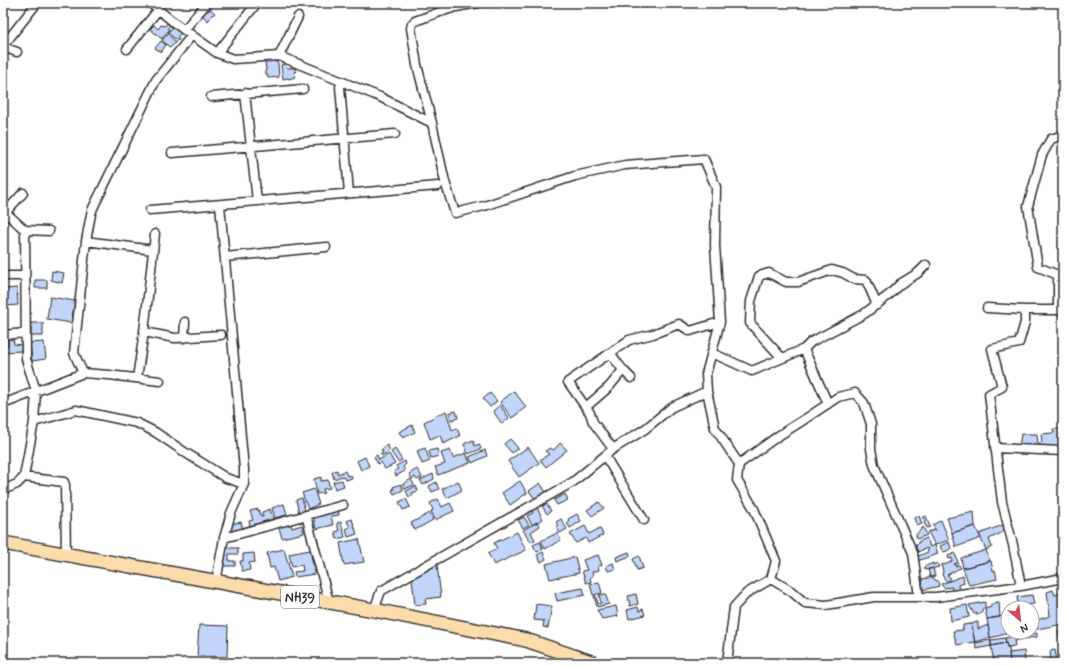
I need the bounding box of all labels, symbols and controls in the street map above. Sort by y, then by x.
road number: NH39 [281,586,319,608]
north arrow [1000,600,1040,640]
text: N [1018,620,1031,636]

